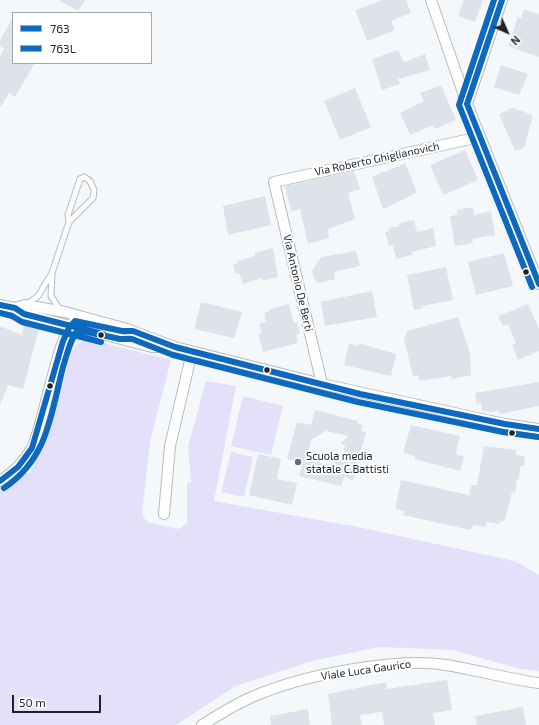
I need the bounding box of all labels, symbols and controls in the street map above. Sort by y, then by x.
legend [12,12,152,64]
north arrow [487,12,527,52]
text: 763 [50,21,70,35]
text: N [508,33,523,48]
text: 763L [50,41,76,55]
street label: Via Roberto Ghiglianovich [313,139,441,179]
street label: Via Antonio De Berti [280,233,316,333]
unlabelled marker [521,267,531,277]
unlabelled marker [96,330,106,340]
unlabelled marker [262,365,272,375]
unlabelled marker [45,381,55,391]
unlabelled marker [507,428,517,438]
place label: Scuola media statale C.Battisti [306,449,389,475]
marker: Scuola media statale C.Battisti [293,457,303,467]
street label: Viale Luca Gaurico [320,657,412,683]
scale bar [14,687,103,713]
text: 50 m [19,695,46,709]

